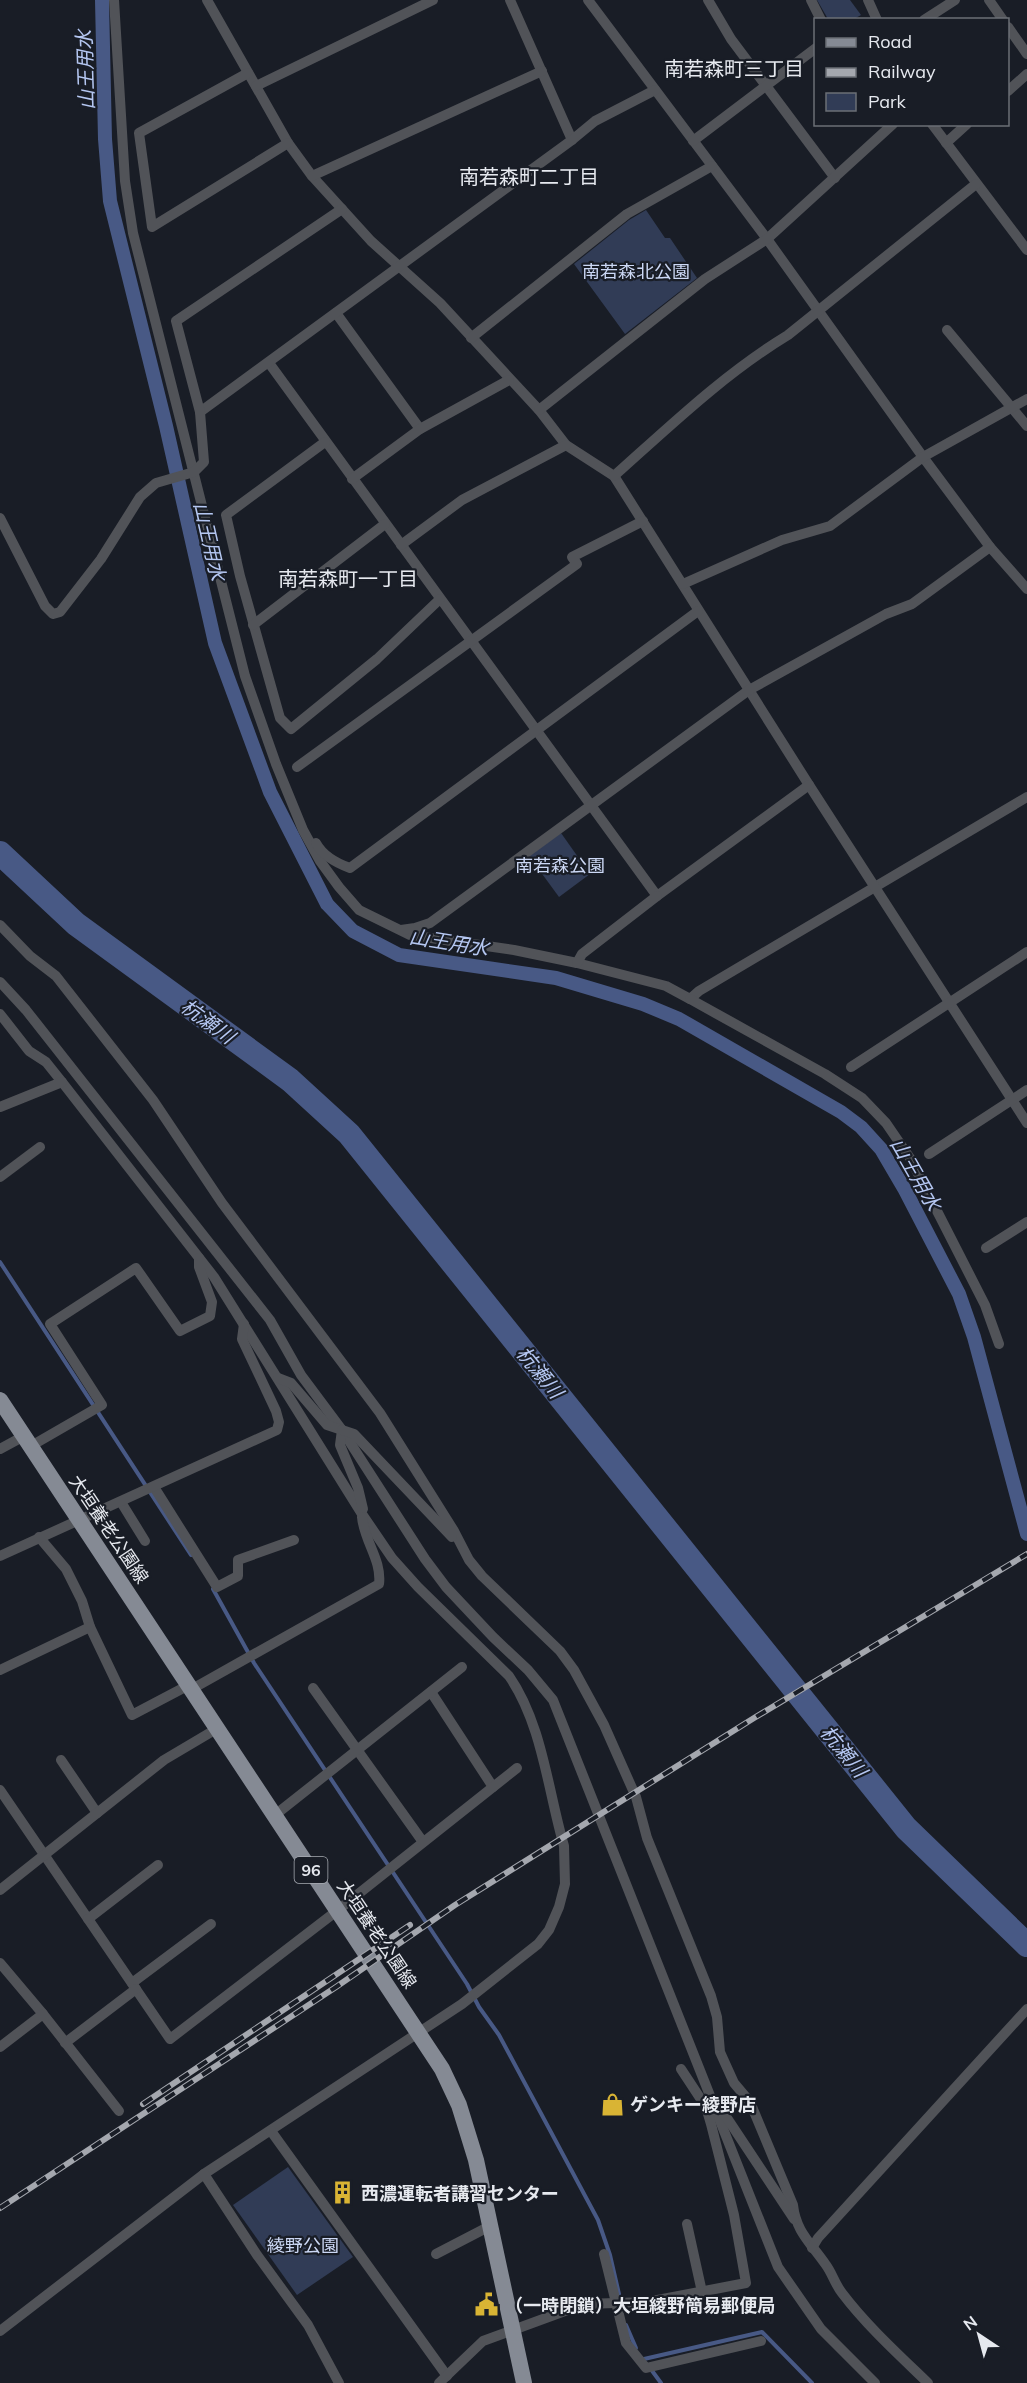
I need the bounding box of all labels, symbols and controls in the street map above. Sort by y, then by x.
legend [814,18,1009,126]
water label: 山王用水 [71,28,99,110]
text: Road [868,30,912,53]
district label: 南若森町三丁目 [664,56,804,81]
text: Railway [868,60,936,83]
text: Park [868,90,907,113]
district label: 南若森町二丁目 [459,164,599,189]
park label: 南若森北公園 [582,260,690,283]
water label: 山王用水 [189,499,232,585]
district label: 南若森町一丁目 [278,566,418,591]
park label: 南若森公園 [515,854,605,877]
water label: 山王用水 [408,923,492,961]
water label: 杭瀬川 [176,993,241,1050]
water label: 山王用水 [885,1133,948,1217]
water label: 杭瀬川 [511,1341,570,1405]
street label: 大垣養老公園線 [64,1470,154,1588]
water label: 杭瀬川 [815,1720,874,1784]
road number: 96 [294,1857,328,1883]
street label: 大垣養老公園線 [332,1875,422,1993]
shop icon: ゲンキー綾野店 [599,2091,625,2117]
place label: ゲンキー綾野店 [630,2093,756,2116]
building icon: 西濃運転者講習センター [330,2180,356,2206]
place label: 西濃運転者講習センター [361,2182,559,2205]
park label: 綾野公園 [267,2234,339,2257]
public building icon: （一時閉鎖）大垣綾野簡易郵便局 [474,2292,500,2318]
place label: （一時閉鎖）大垣綾野簡易郵便局 [505,2294,775,2317]
north arrow [949,2305,1009,2365]
text: N [959,2311,981,2335]

